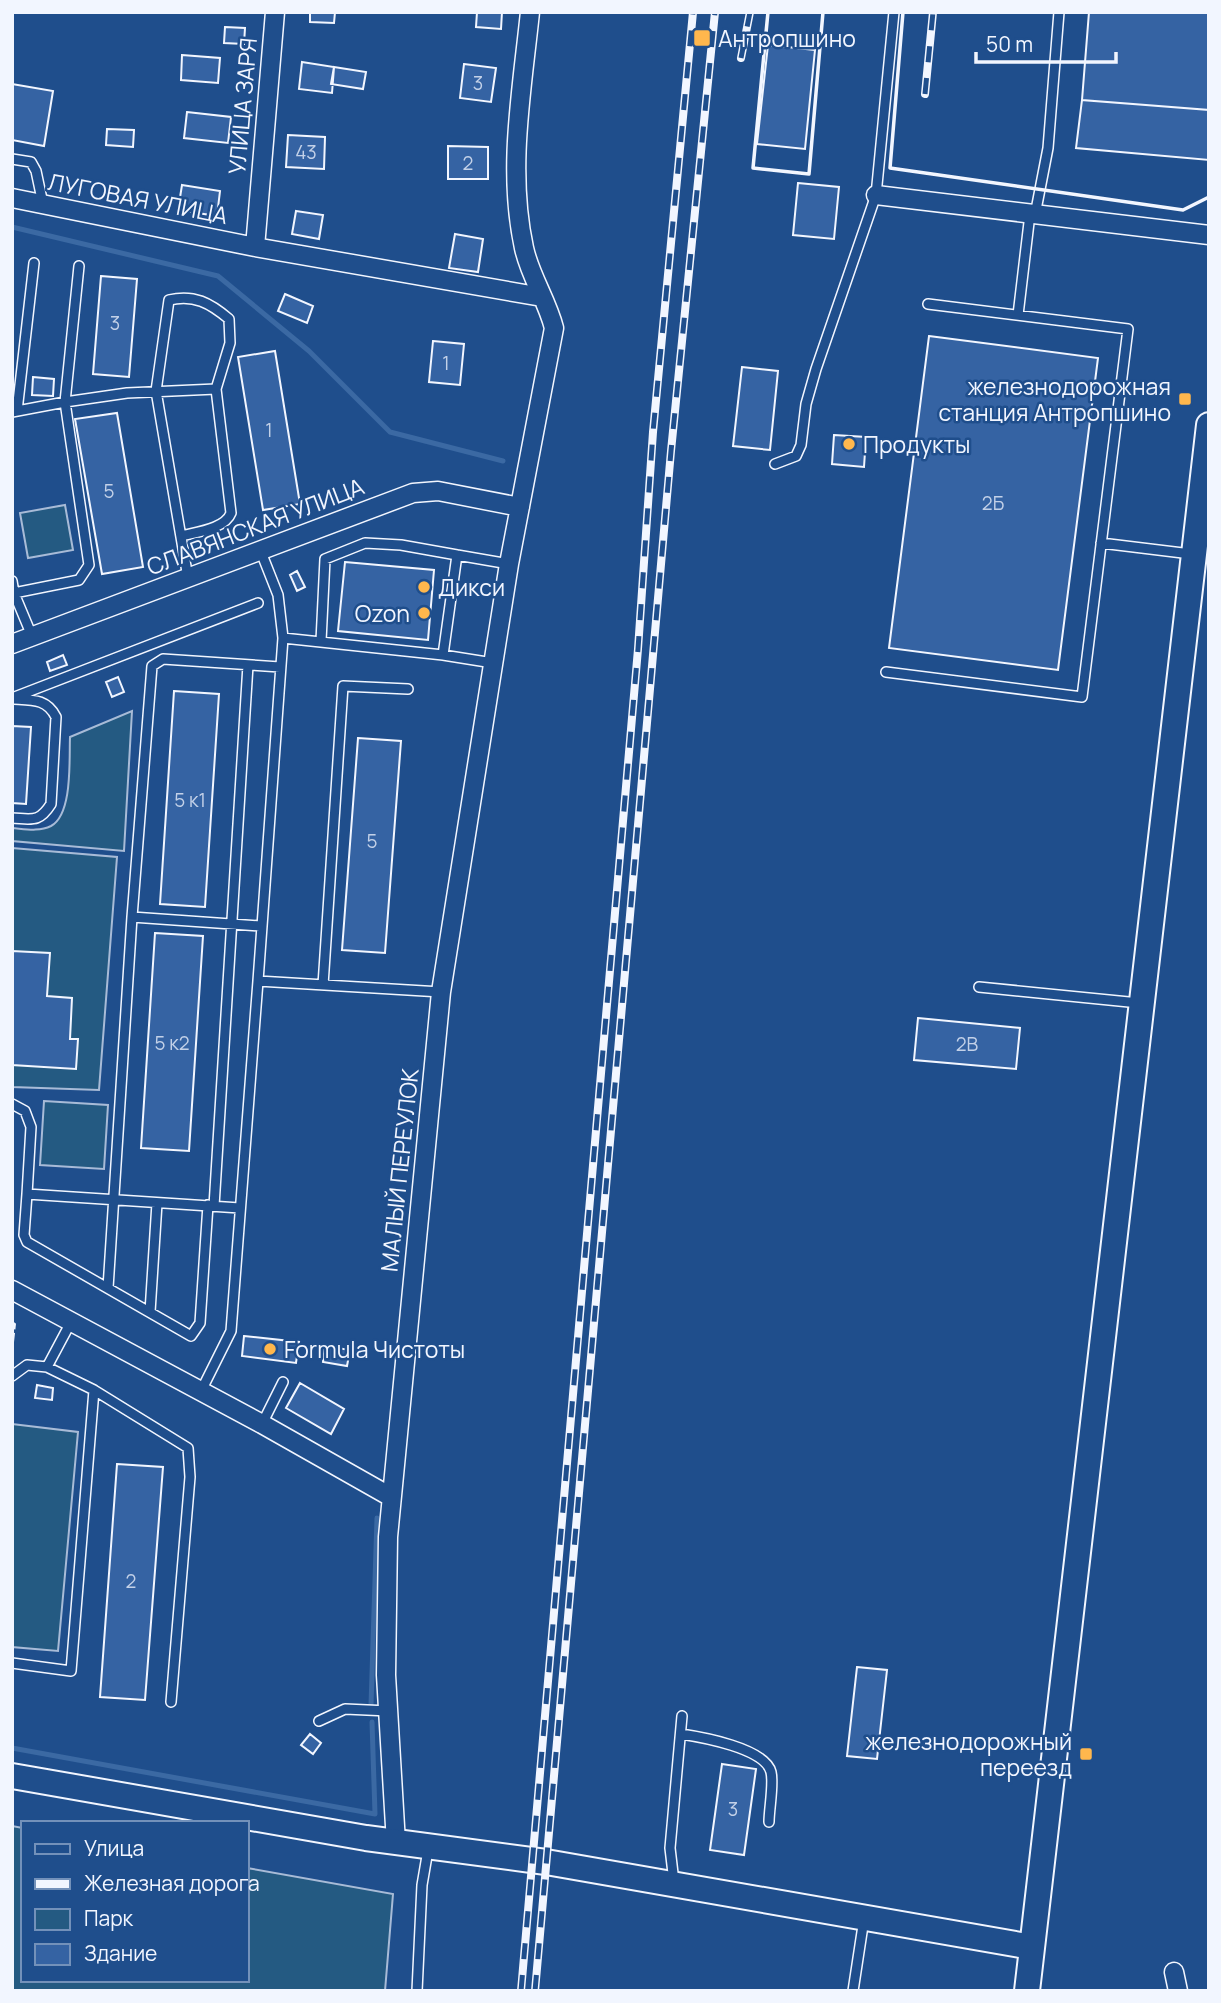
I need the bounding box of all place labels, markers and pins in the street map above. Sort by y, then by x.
place label: Антропшино [718,22,856,54]
marker: Антропшино [692,28,712,48]
place label: железнодорожная станция Антропшино [939,370,1171,428]
marker: железнодорожная станция Антропшино [1177,391,1193,407]
place label: Продукты [863,428,971,460]
marker: Продукты [841,436,857,452]
place label: Дикси [438,571,505,603]
marker: Дикси [416,579,432,595]
place label: Ozon [355,597,410,629]
marker: Ozon [416,605,432,621]
place label: Formula Чистоты [284,1333,465,1365]
marker: Formula Чистоты [262,1341,278,1357]
place label: железнодорожный переезд [865,1725,1072,1783]
marker: железнодорожный переезд [1078,1746,1094,1762]

